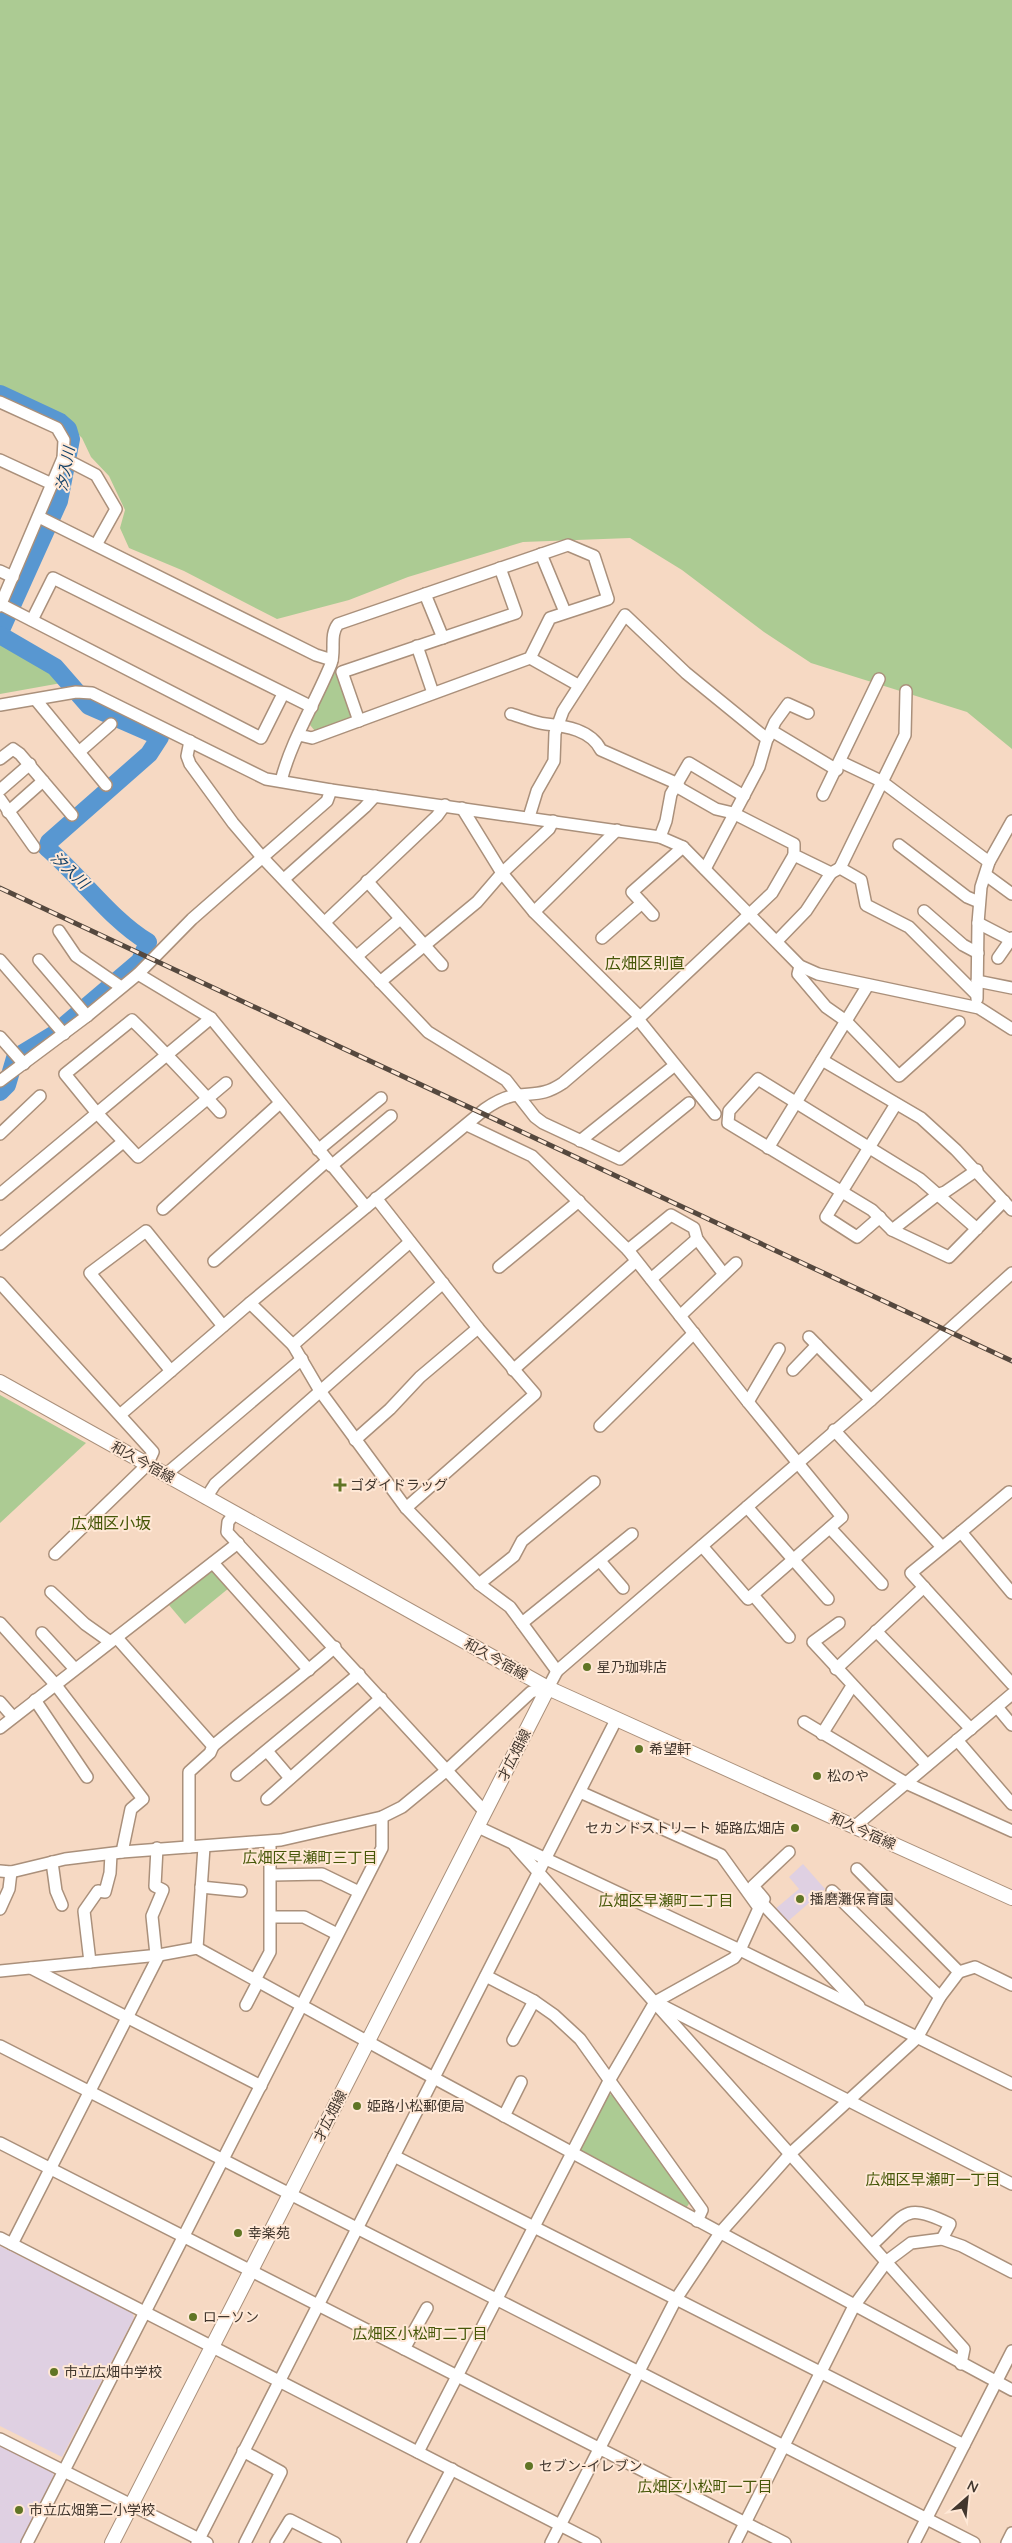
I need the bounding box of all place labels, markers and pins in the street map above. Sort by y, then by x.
place label: ゴダイドラッグ [350,1476,448,1494]
marker: ゴダイドラッグ [334,1479,346,1491]
place label: 星乃珈琲店 [597,1658,667,1676]
marker: 星乃珈琲店 [581,1661,593,1673]
place label: 希望軒 [649,1740,691,1758]
marker: 希望軒 [633,1743,645,1755]
place label: 松のや [827,1767,869,1785]
marker: 松のや [811,1770,823,1782]
place label: セカンドストリート 姫路広畑店 [585,1819,785,1837]
marker: セカンドストリート 姫路広畑店 [789,1822,801,1834]
place label: 播磨灘保育園 [810,1890,894,1908]
marker: 播磨灘保育園 [794,1893,806,1905]
place label: 姫路小松郵便局 [367,2097,465,2115]
marker: 姫路小松郵便局 [351,2100,363,2112]
place label: 幸楽苑 [248,2224,290,2242]
marker: 幸楽苑 [232,2227,244,2239]
place label: ローソン [203,2308,259,2326]
marker: ローソン [187,2311,199,2323]
place label: 市立広畑中学校 [64,2363,162,2381]
marker: 市立広畑中学校 [48,2366,60,2378]
place label: セブン-イレブン [539,2457,642,2475]
marker: セブン-イレブン [523,2460,535,2472]
place label: 市立広畑第二小学校 [29,2501,155,2519]
marker: 市立広畑第二小学校 [13,2504,25,2516]

